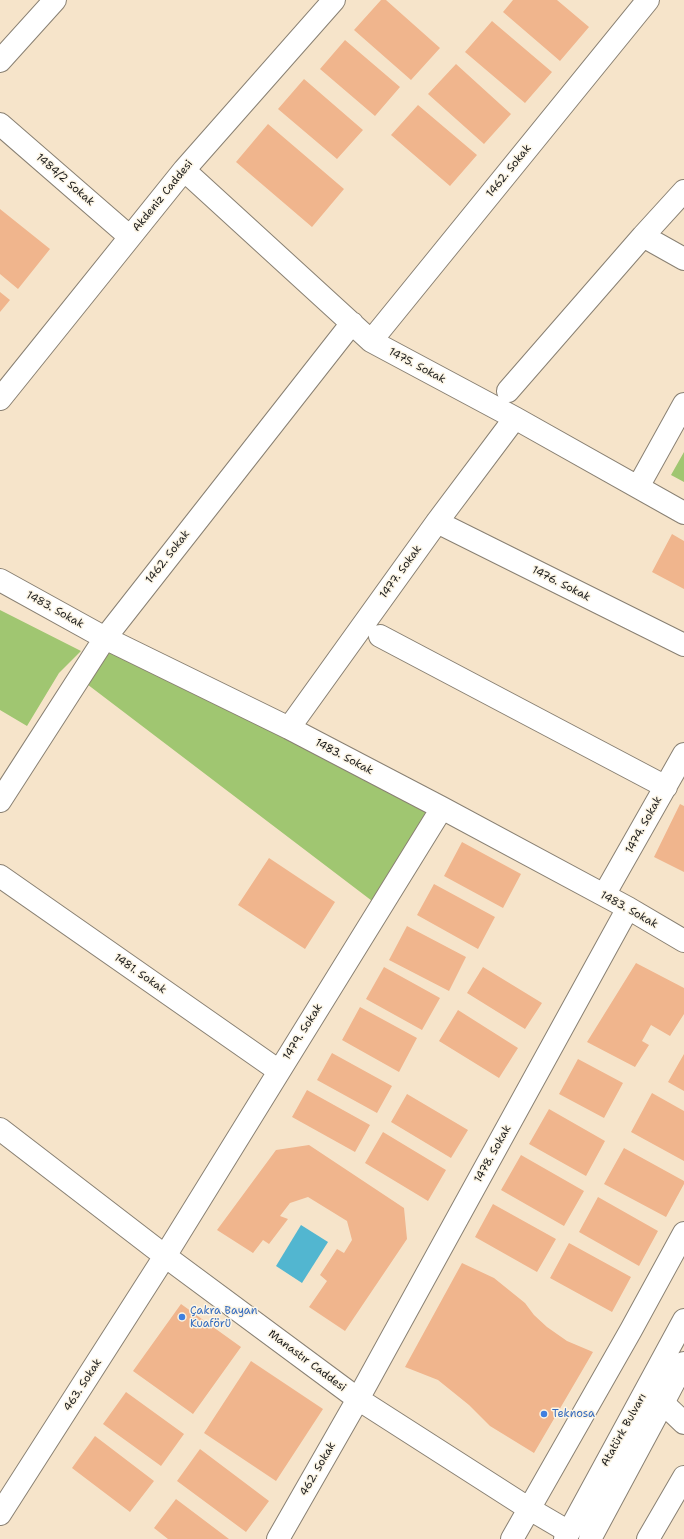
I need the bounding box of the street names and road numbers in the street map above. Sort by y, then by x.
street label: 1462. Sokak [484,142,534,200]
street label: 1484/2 Sokak [33,151,97,209]
street label: Akdeniz Caddesi [130,158,196,234]
street label: 1475. Sokak [386,345,448,387]
street label: 1462. Sokak [143,528,193,586]
street label: 1477. Sokak [377,543,425,601]
street label: 1476. Sokak [530,564,592,604]
street label: 1483. Sokak [24,589,86,631]
street label: 1483. Sokak [313,736,375,778]
street label: 1474. Sokak [623,794,665,856]
street label: 1483. Sokak [598,889,660,931]
street label: 1481. Sokak [111,951,169,997]
street label: 1479. Sokak [280,1001,326,1063]
street label: 1478. Sokak [472,1123,514,1185]
street label: Manastır Caddesi [265,1327,349,1395]
street label: 463. Sokak [61,1356,105,1414]
street label: Atatürk Bulvarı [599,1391,649,1469]
street label: 462. Sokak [297,1440,339,1498]

